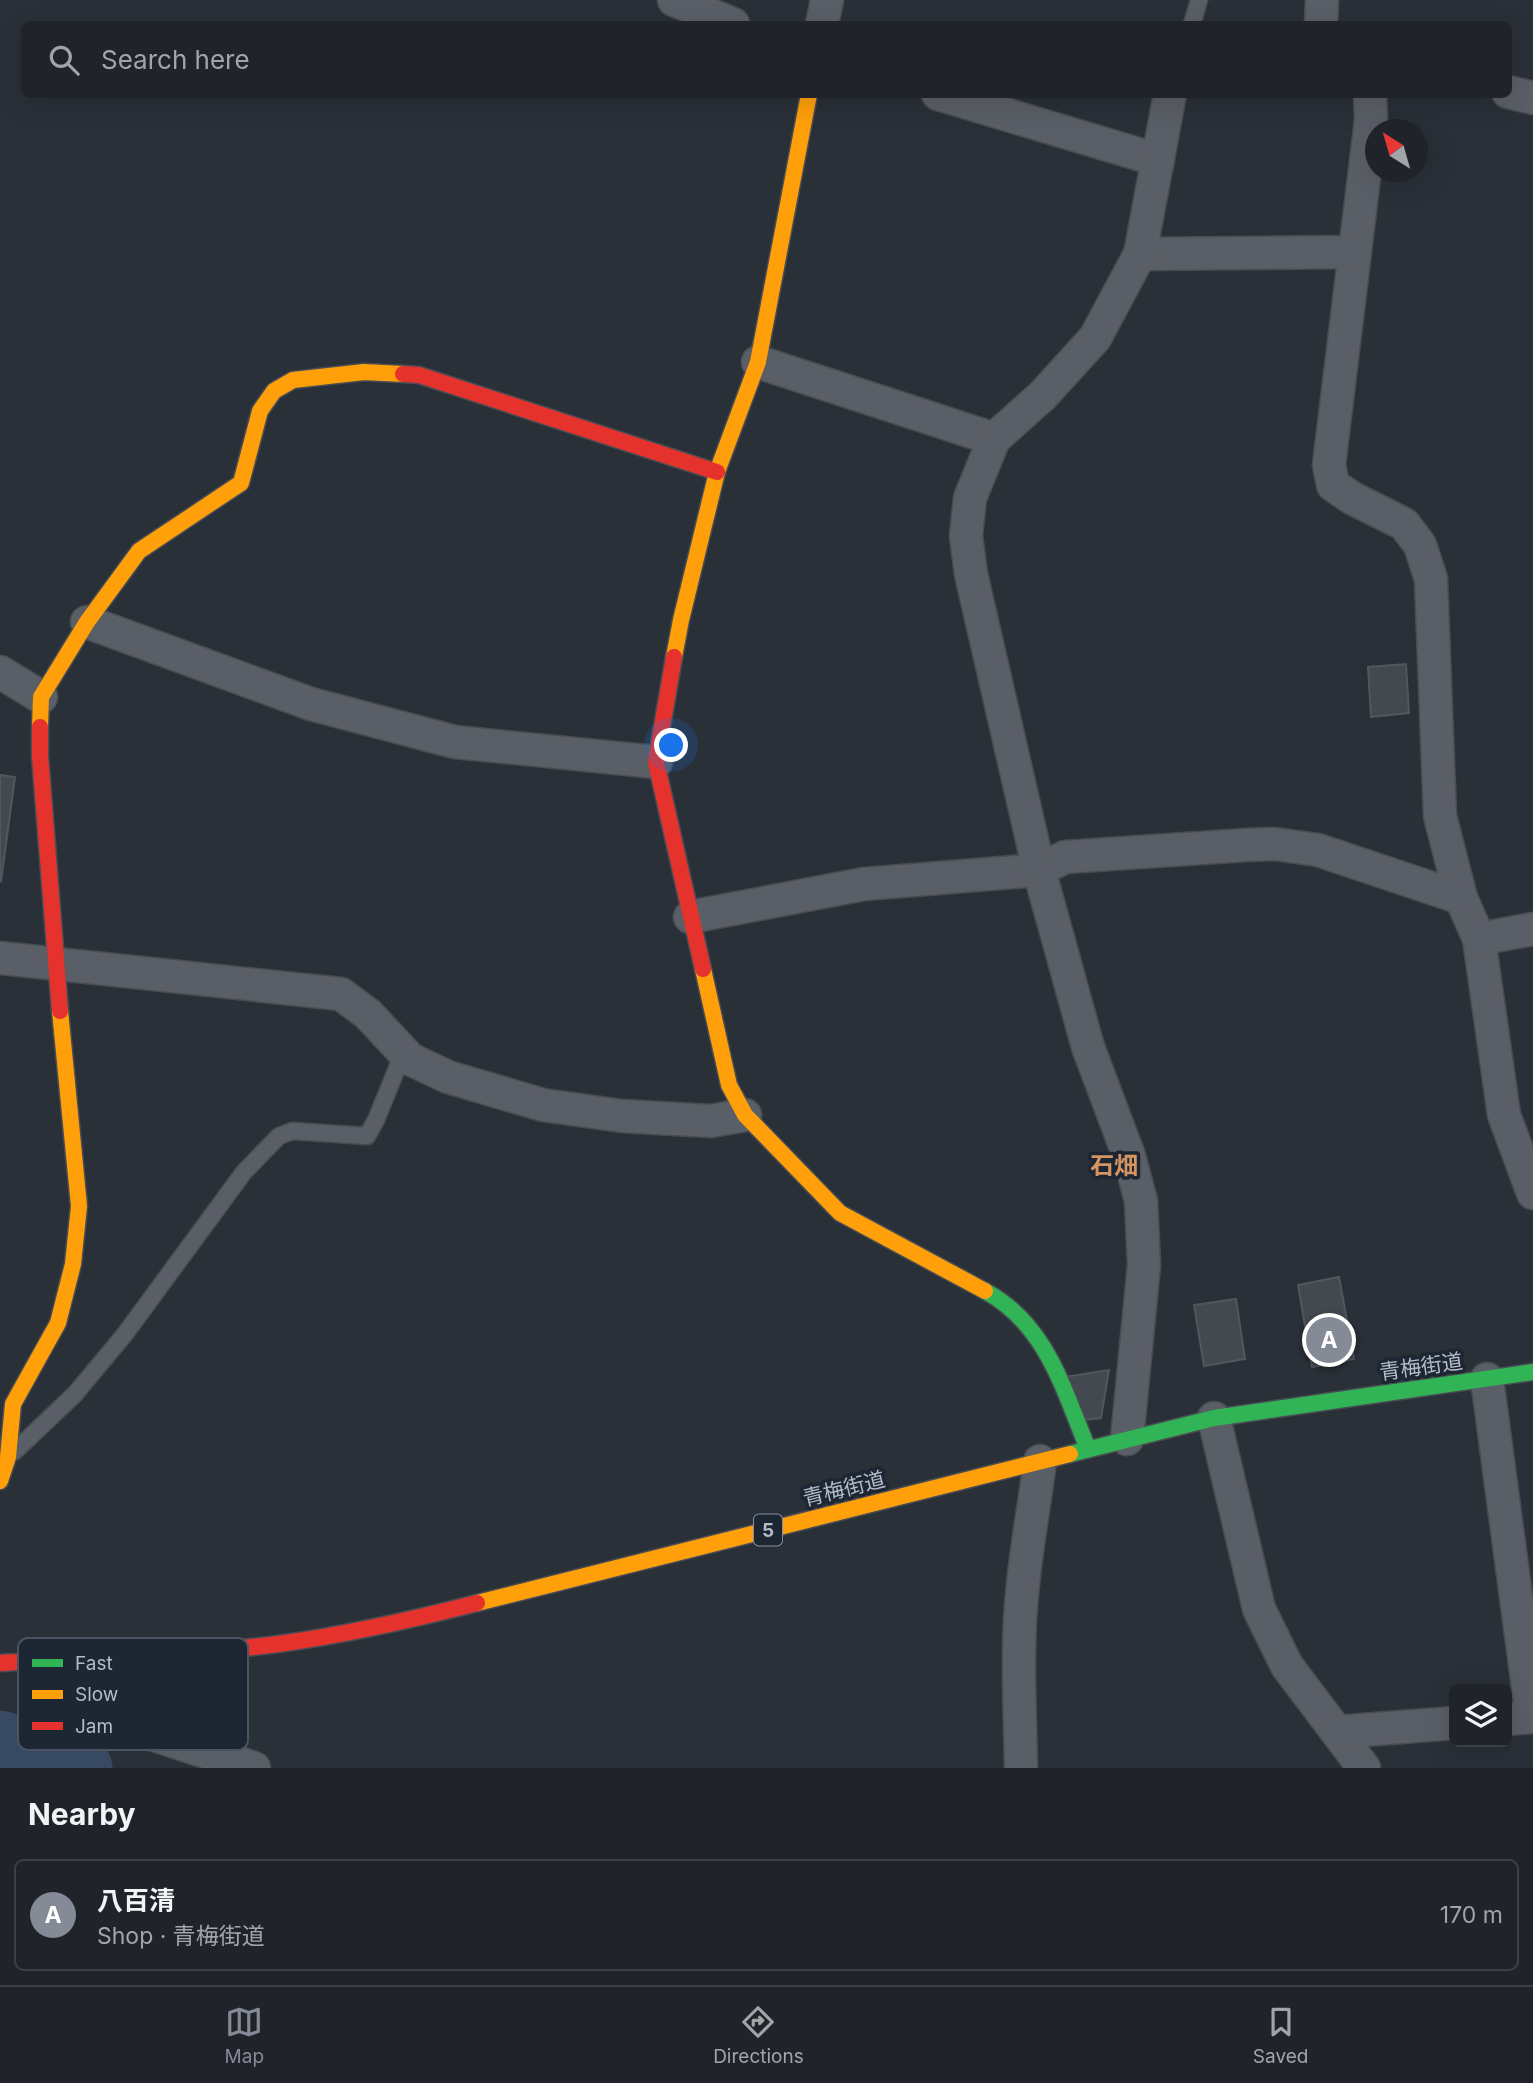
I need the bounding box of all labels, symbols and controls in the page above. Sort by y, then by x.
search box [21,21,1512,98]
icon: search [45,41,83,79]
text: Search here [101,44,250,75]
north arrow [1365,119,1428,182]
your location [654,728,688,762]
district label: 石畑 [1090,1151,1138,1180]
pin: A [1306,1314,1352,1366]
street label: 青梅街道 [1378,1348,1464,1385]
street label: 青梅街道 [800,1466,888,1511]
road number: 5 [754,1514,782,1546]
legend [18,1638,248,1750]
text: Fast [75,1652,113,1675]
text: Slow [75,1683,118,1706]
map controls [1449,1684,1512,1747]
button: layers [1449,1684,1512,1747]
text: Jam [75,1715,113,1738]
text: Nearby [28,1796,136,1832]
text: 八百清 [97,1885,175,1916]
text: A [44,1901,62,1929]
text: 170 m [1440,1901,1503,1929]
text: Shop · 青梅街道 [97,1922,265,1950]
tab: Map [225,2003,264,2068]
tab: Directions [713,2003,804,2068]
tab: Saved [1253,2003,1308,2068]

